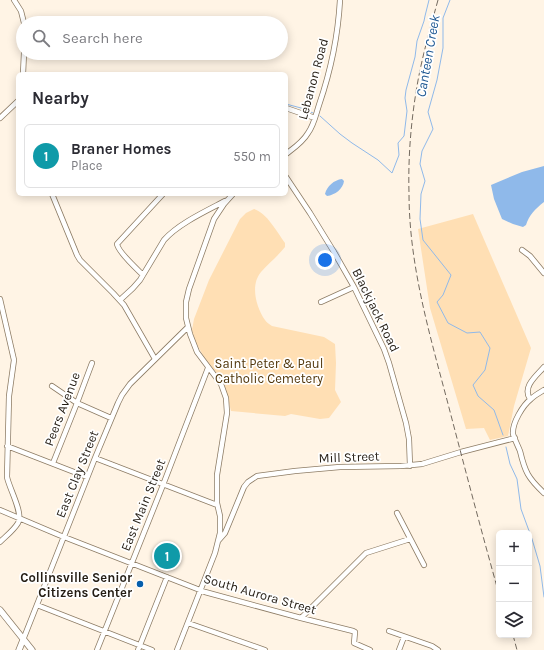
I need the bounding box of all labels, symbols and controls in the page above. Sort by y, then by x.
water label: Canteen Creek [412,13,444,98]
search box [16,16,288,60]
icon: search [30,27,52,49]
text: Search here [62,29,143,47]
street label: Lebanon Road [295,37,331,121]
text: Nearby [32,88,89,108]
text: Braner Homes [71,140,172,158]
text: 1 [44,149,48,164]
text: 550 m [233,149,271,164]
text: Place [71,158,102,173]
your location [315,250,335,270]
street label: Blackjack Road [349,266,403,354]
park label: Saint Peter & Paul Catholic Cemetery [215,356,323,386]
street label: Peers Avenue [41,370,83,448]
street label: East Clay Street [53,428,101,520]
street label: Mill Street [318,448,380,466]
street label: East Main Street [118,457,168,553]
map controls [496,530,532,638]
button: + [496,530,532,566]
pin: 1 [154,541,180,571]
button: − [496,566,532,602]
place label: Collinsville Senior Citizens Center [20,570,133,600]
street label: South Aurora Street [202,571,318,617]
marker: Collinsville Senior Citizens Center [135,579,145,589]
button: layers [496,602,532,638]

